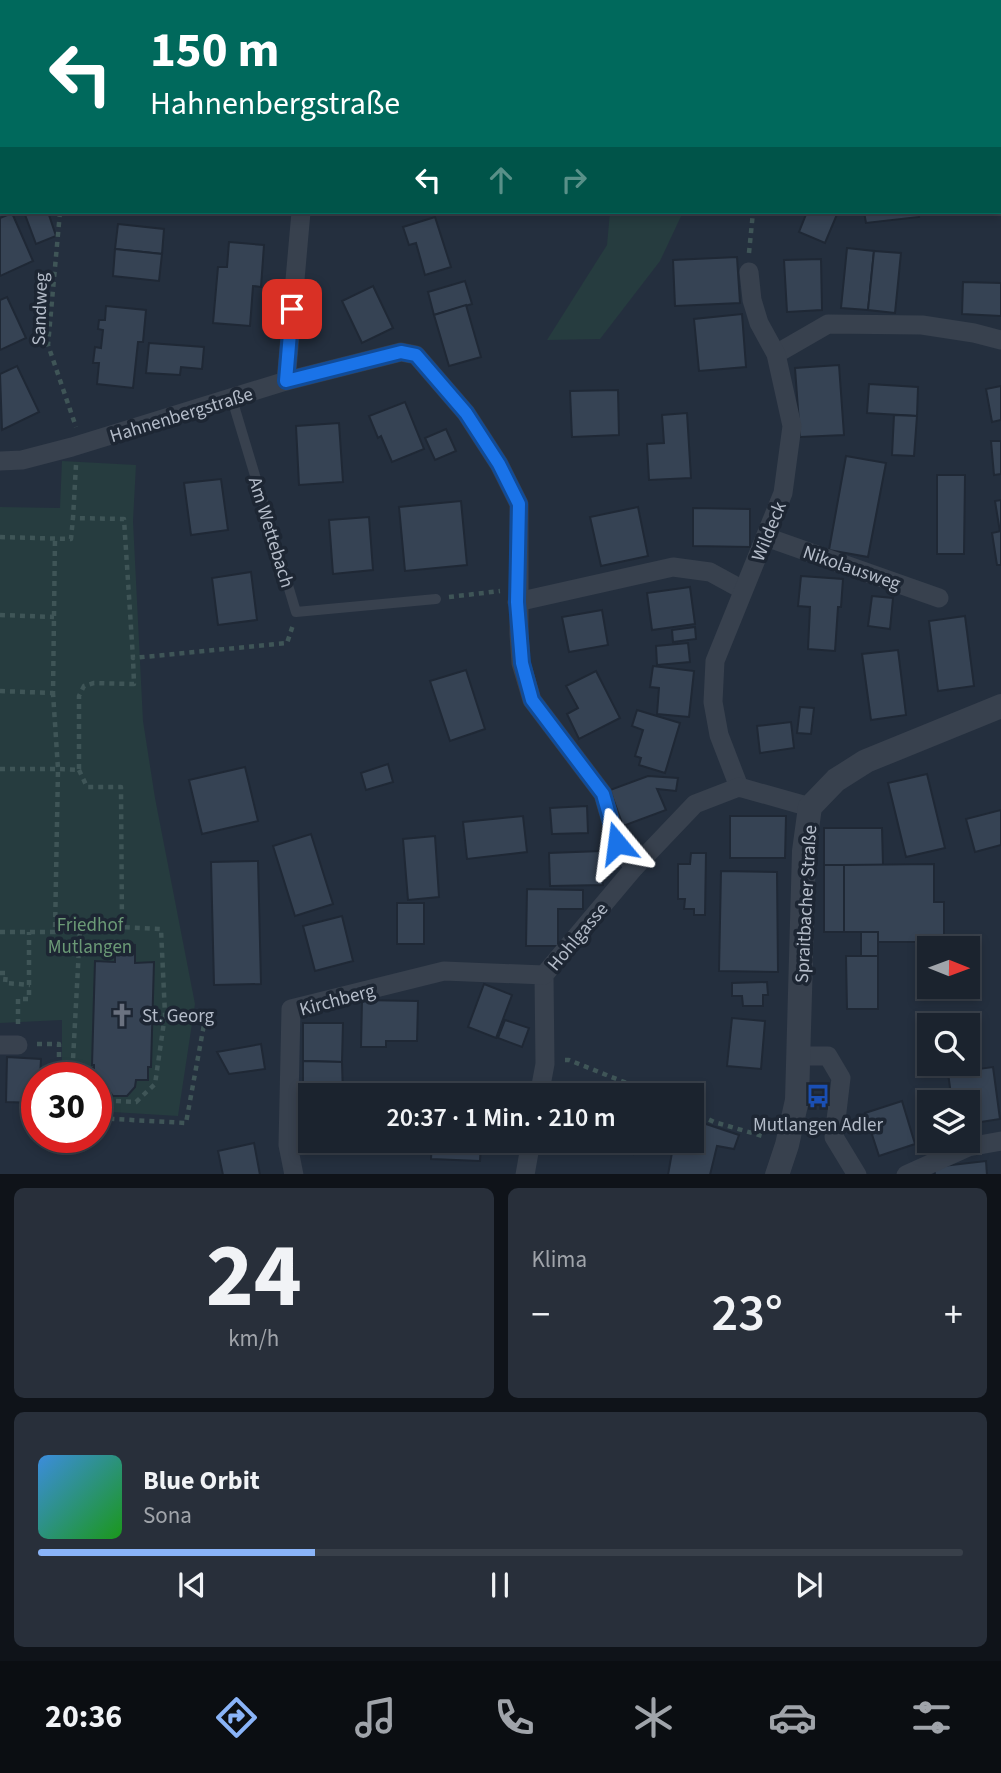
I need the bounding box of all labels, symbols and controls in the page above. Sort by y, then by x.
text: 150 m [150,16,279,86]
icon: left [35,28,126,119]
text: Hahnenbergstraße [150,81,400,127]
icon: left [409,161,447,199]
icon: ahead [482,161,520,199]
icon: right [555,161,593,199]
street label: Sandweg [26,272,55,346]
pin [262,279,322,339]
icon: arrive [273,290,311,328]
street label: Hahnenbergstraße [106,381,256,450]
street label: Am Wettebach [241,474,300,591]
street label: Wildeck [745,497,794,566]
street label: Nikolausweg [799,539,904,598]
position arrow [580,806,654,880]
street label: Spraitbacher Straße [789,824,824,984]
street label: Hohlgasse [541,897,615,977]
park label: Friedhof Mutlangen [48,912,132,961]
north arrow [917,936,980,999]
map controls [917,936,980,1153]
street label: Kirchberg [297,977,378,1023]
church icon: St. Georg [108,1001,136,1029]
place label: St. Georg [142,1003,215,1030]
button: search [917,1013,980,1076]
speed limit sign: 30 [21,1062,112,1153]
bus stop icon: Mutlangen Adler [804,1082,832,1110]
button: layers [917,1090,980,1153]
text: 20:37 · 1 Min. · 210 m [386,1099,616,1136]
place label: Mutlangen Adler [753,1112,883,1139]
text: 24 [206,1212,302,1341]
text: Klima [532,1243,587,1276]
text: 23° [712,1277,783,1351]
text: − [532,1288,550,1342]
text: + [944,1288,963,1342]
text: km/h [228,1322,279,1355]
text: Blue Orbit [143,1462,260,1499]
text: Sona [143,1499,192,1532]
icon: previous [173,1566,211,1604]
icon: pause [481,1566,519,1604]
icon: next [790,1566,828,1604]
icon: directions [212,1693,261,1742]
icon: music [351,1693,400,1742]
icon: phone [490,1693,539,1742]
icon: climate [629,1693,678,1742]
icon: car [768,1693,817,1742]
icon: filters [907,1693,956,1742]
text: 20:36 [45,1694,122,1740]

